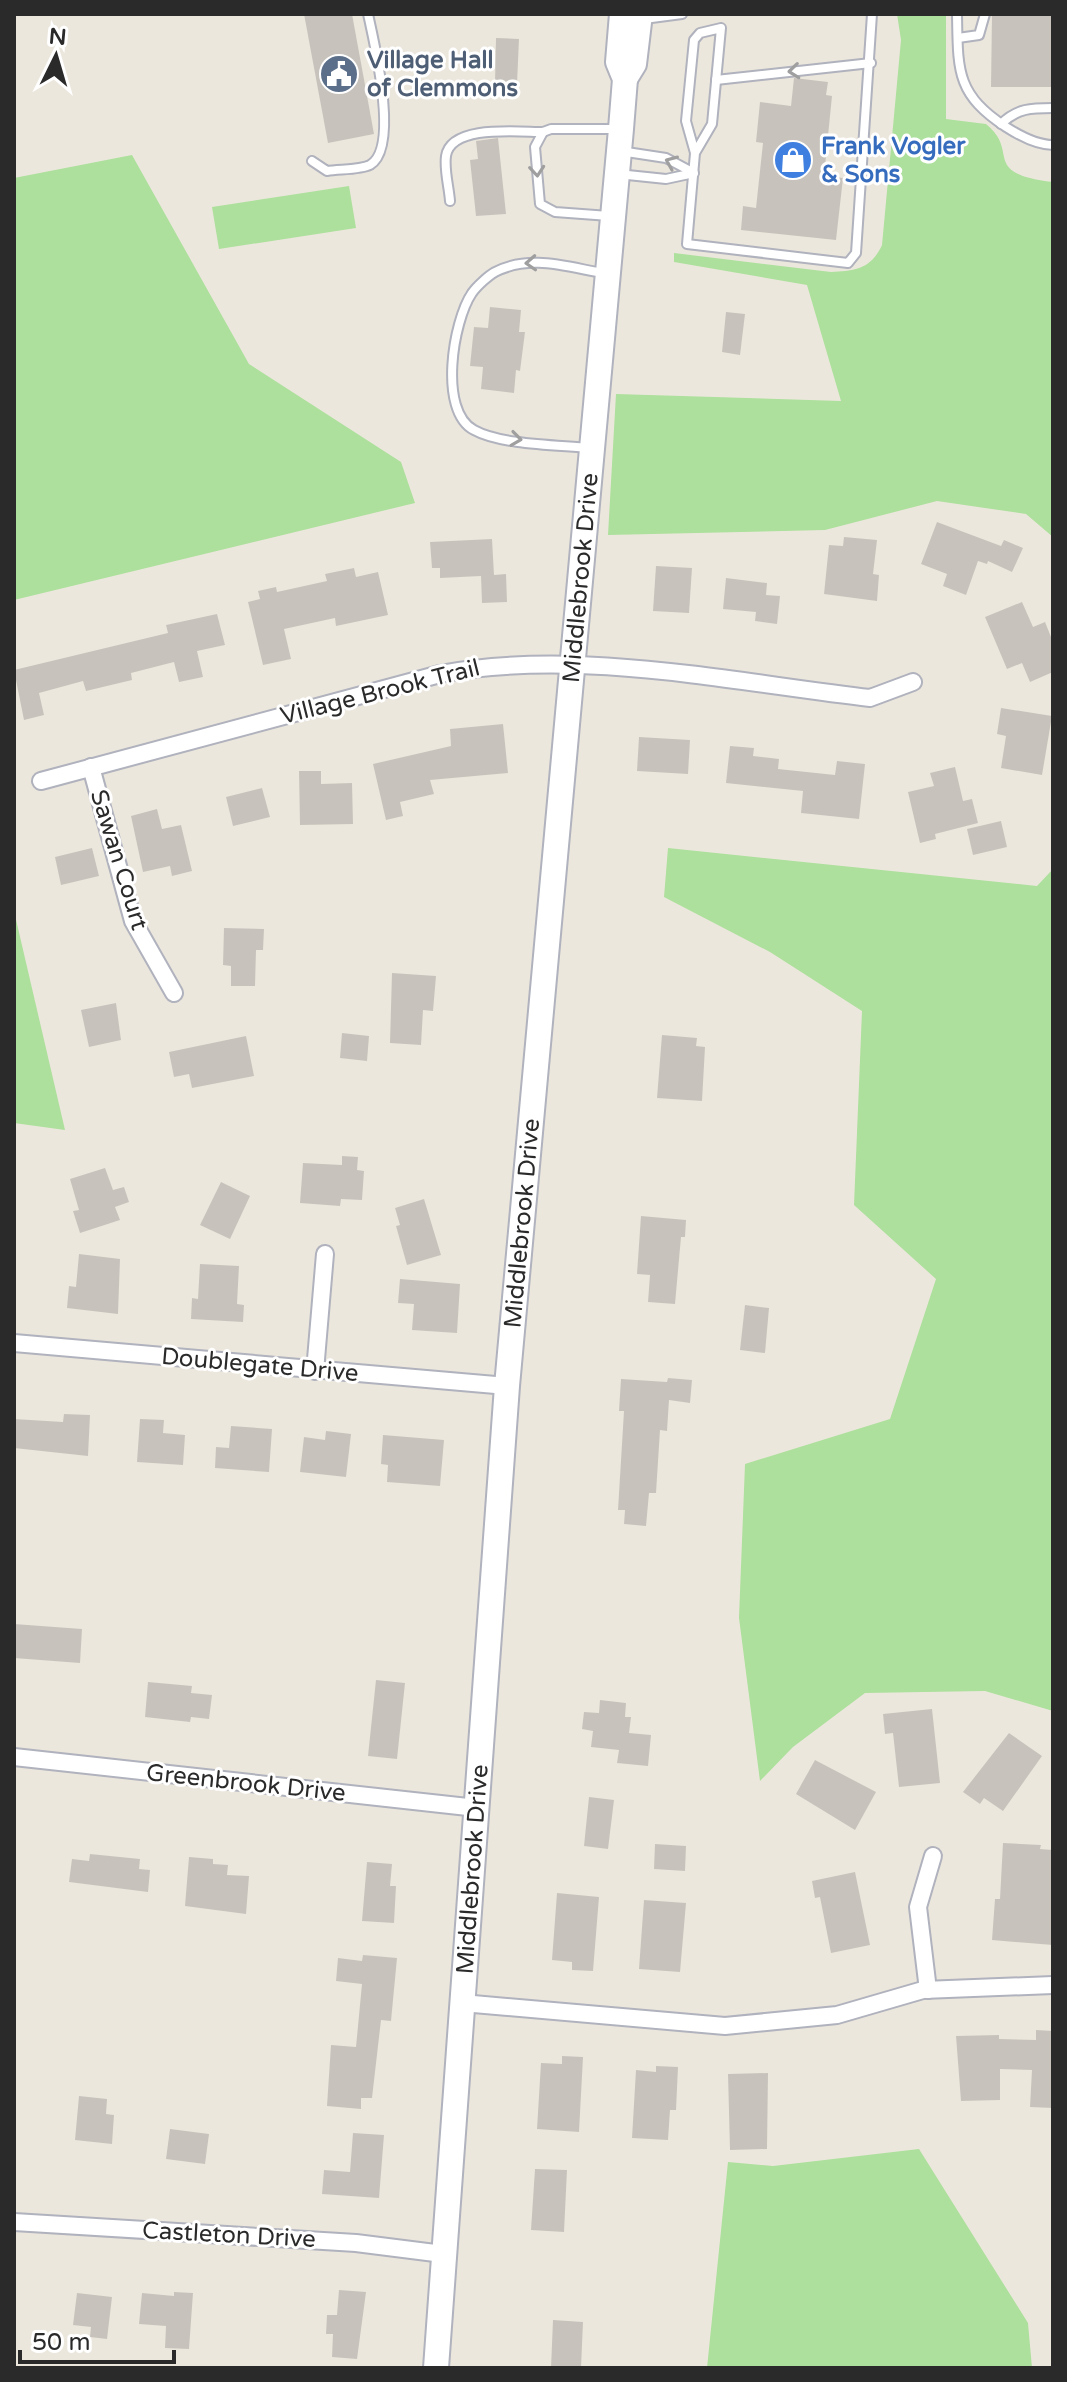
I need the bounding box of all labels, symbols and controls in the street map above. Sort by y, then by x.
north arrow [16,16,96,96]
text: N [48,23,68,51]
place label: Village Hall of Clemmons [367,46,518,103]
public building icon: Village Hall of Clemmons [318,53,360,95]
one-way arrow [787,63,800,80]
place label: Frank Vogler & Sons [821,132,966,189]
shop icon: Frank Vogler & Sons [772,139,814,181]
one-way arrow [665,155,679,171]
one-way arrow [528,165,545,178]
one-way arrow [524,255,537,272]
one-way arrow [510,430,523,447]
street label: Middlebrook Drive [556,472,604,684]
street label: Village Brook Trail [277,653,483,731]
street label: Sawan Court [84,786,154,934]
street label: Middlebrook Drive [498,1117,546,1329]
street label: Doublegate Drive [160,1342,360,1388]
street label: Greenbrook Drive [145,1758,347,1808]
street label: Middlebrook Drive [450,1763,494,1975]
street label: Castleton Drive [141,2216,317,2254]
scale bar [20,2314,174,2364]
text: 50 m [32,2328,90,2357]

